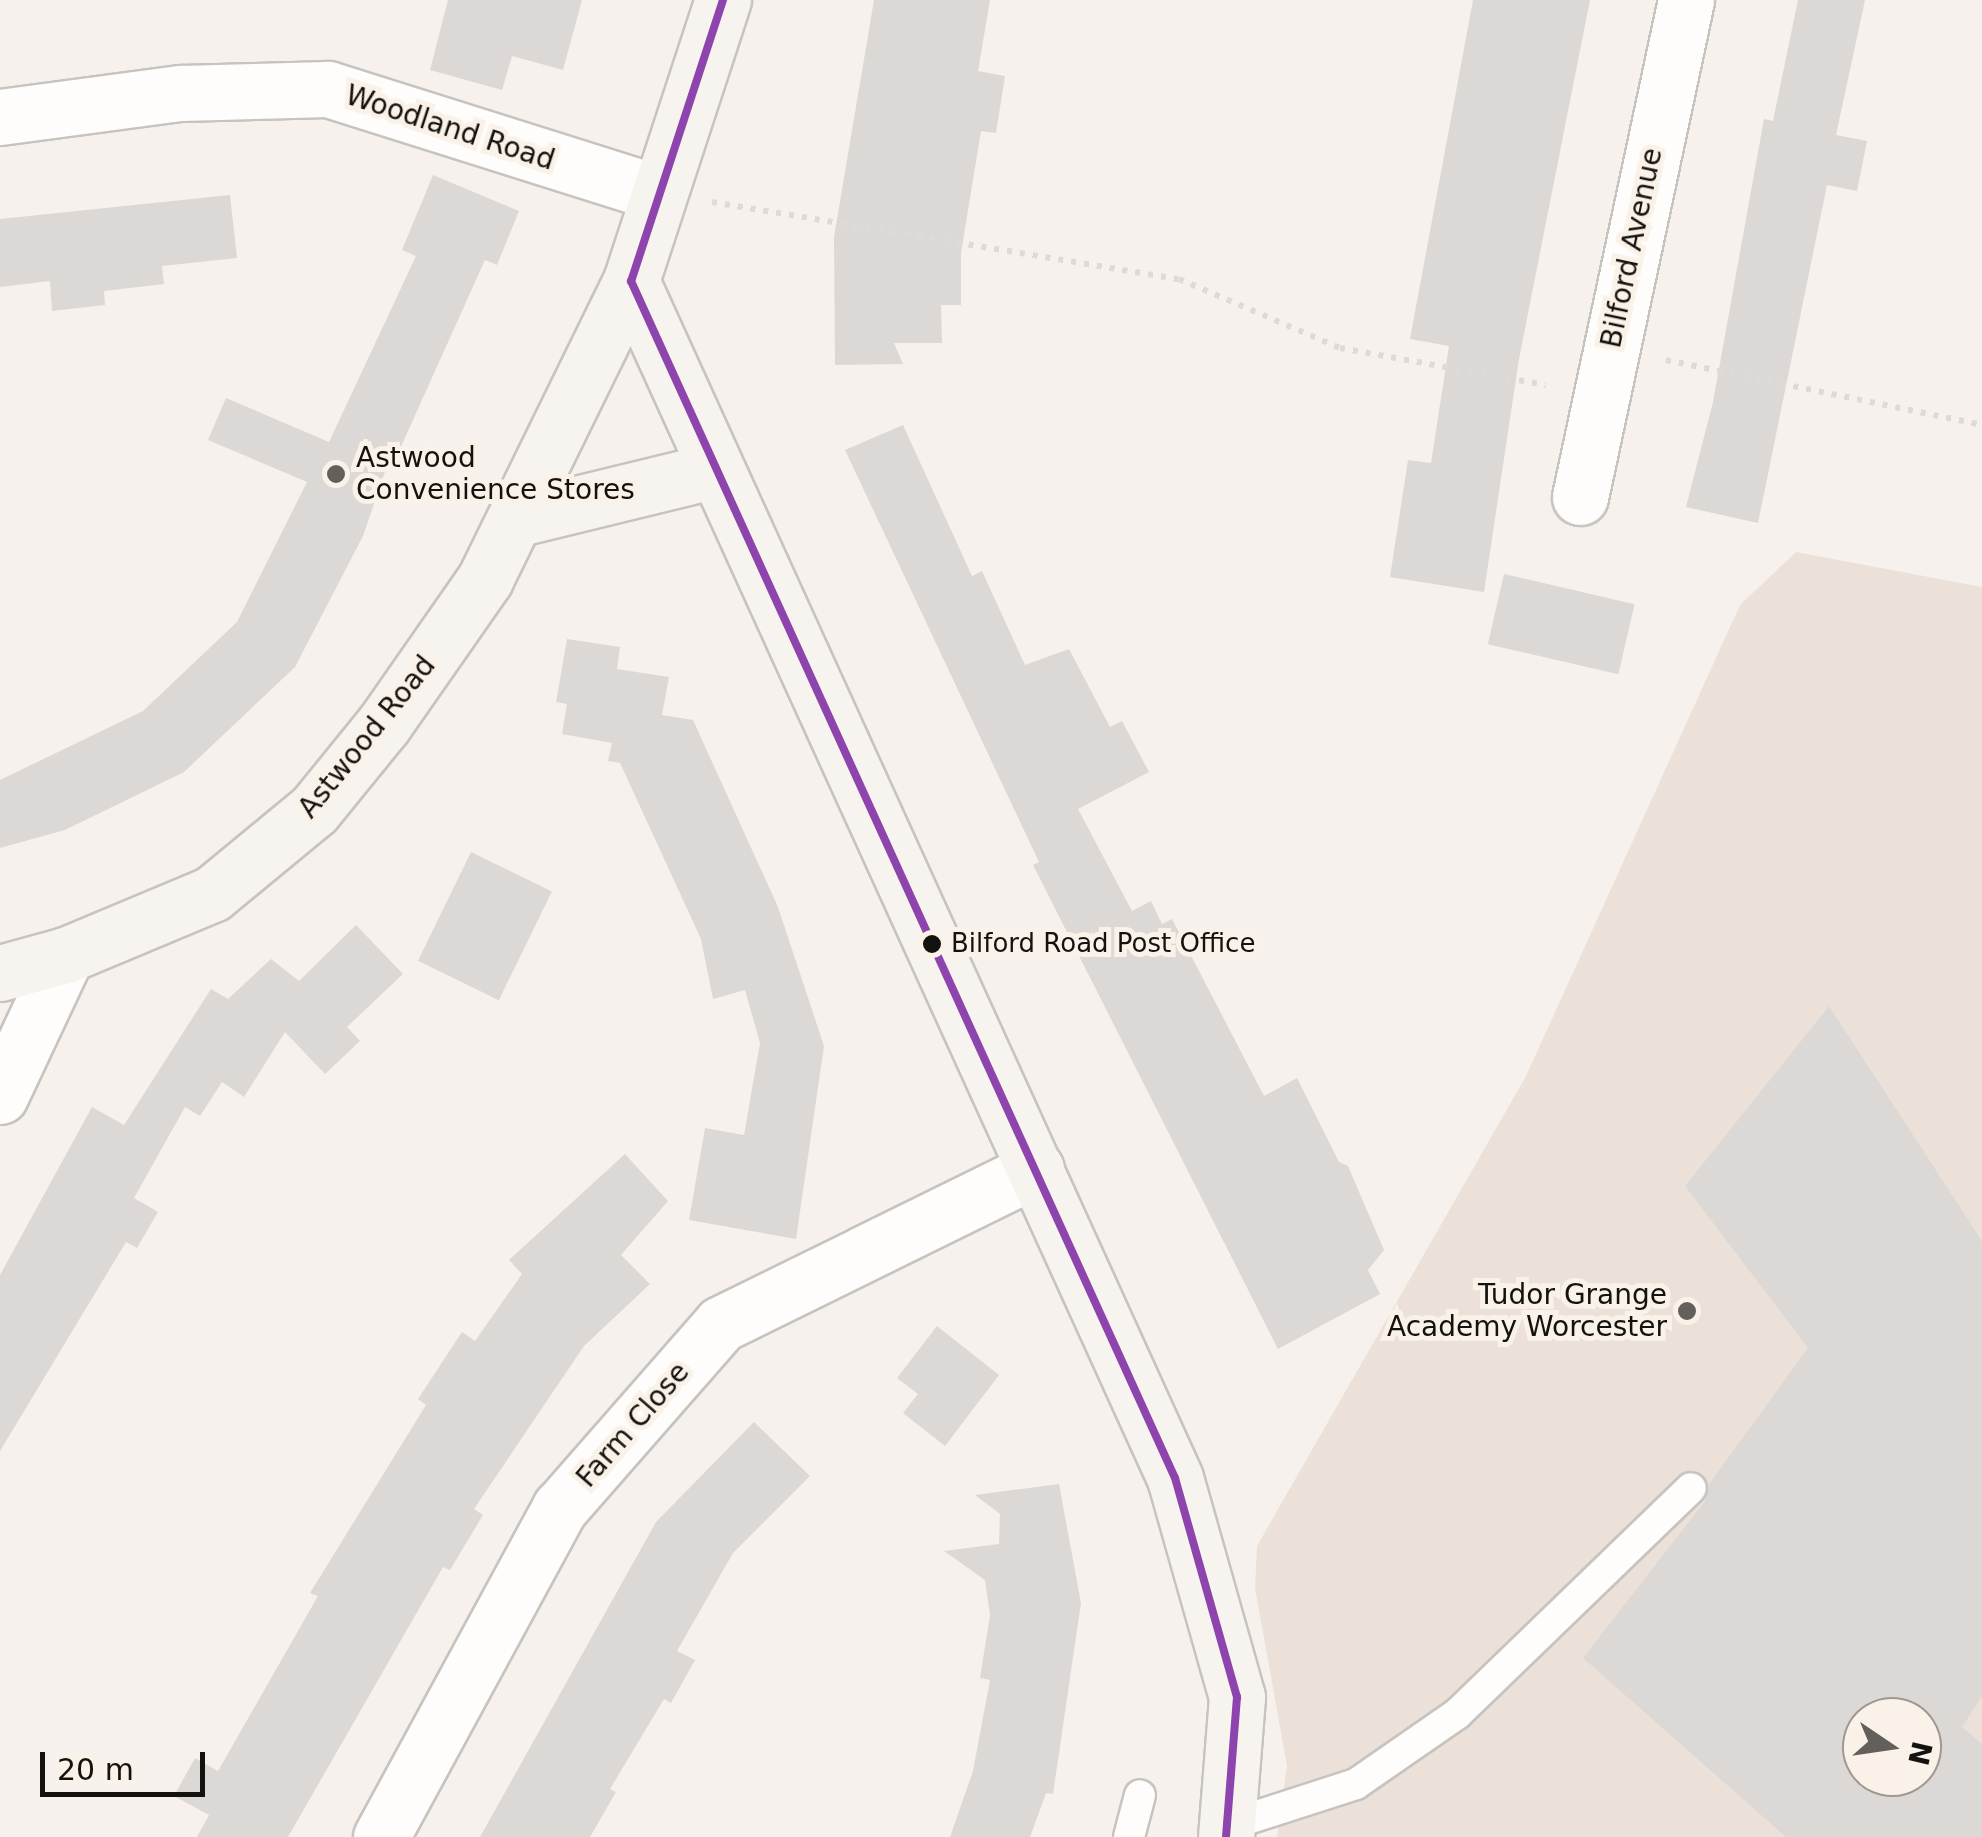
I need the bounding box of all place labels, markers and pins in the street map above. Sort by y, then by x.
place label: Astwood Convenience Stores [356,441,635,507]
marker: Astwood Convenience Stores [325,463,347,485]
place label: Bilford Road Post Office [951,928,1255,960]
marker: Bilford Road Post Office [922,934,942,954]
place label: Tudor Grange Academy Worcester [1387,1278,1667,1344]
marker: Tudor Grange Academy Worcester [1676,1300,1698,1322]

